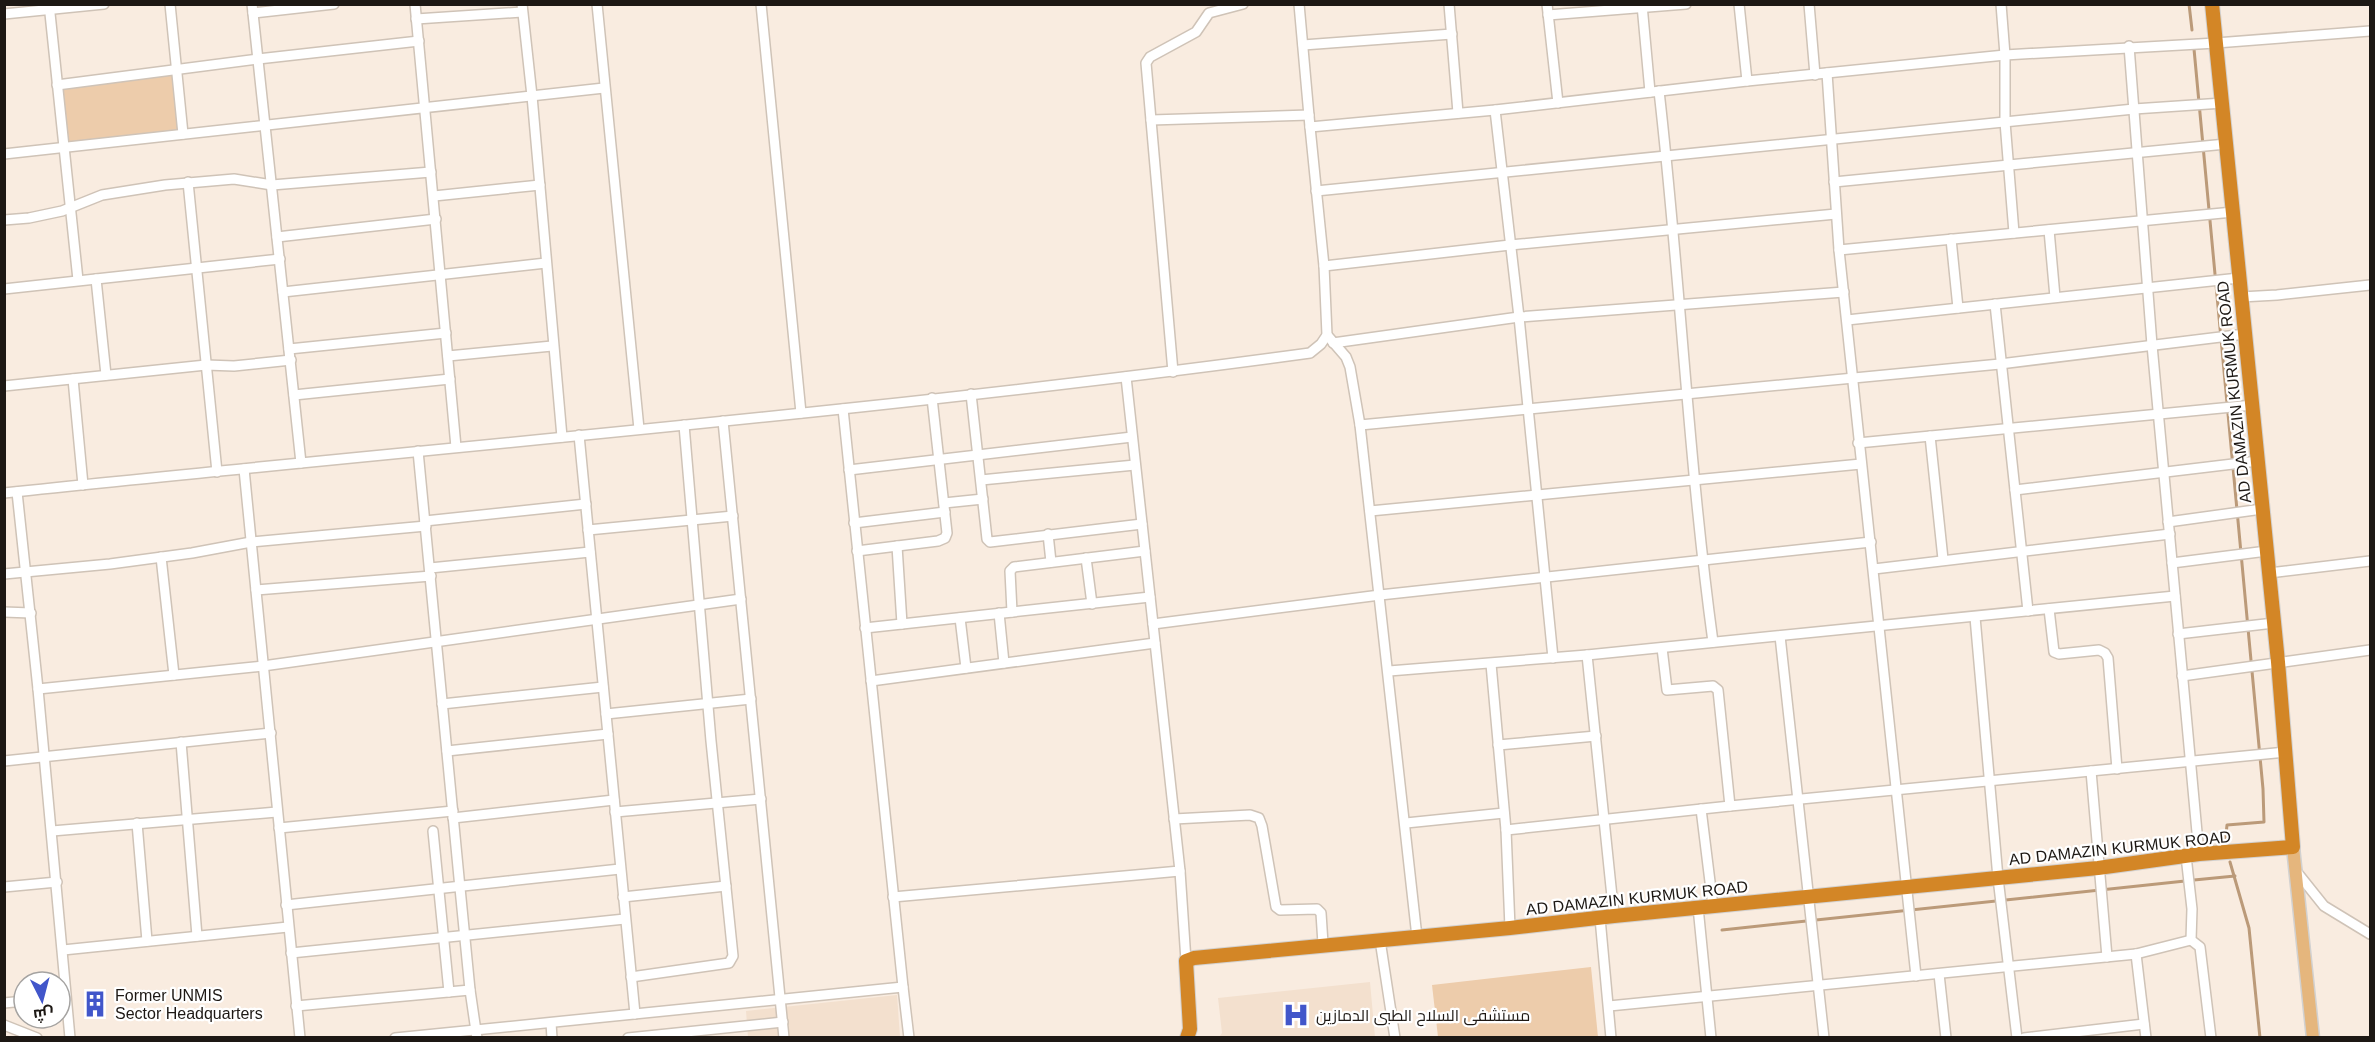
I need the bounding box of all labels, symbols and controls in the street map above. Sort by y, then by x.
street label: AD DAMAZIN KURMUK ROAD [2214,280,2254,504]
street label: AD DAMAZIN KURMUK ROAD [2008,828,2232,868]
street label: AD DAMAZIN KURMUK ROAD [1525,878,1749,918]
north arrow [12,970,72,1030]
place label: Former UNMIS Sector Headquarters [115,987,263,1022]
building icon: Former UNMIS Sector Headquarters [80,989,110,1019]
hospital icon: مستشفى السلاح الطبى الدمازين [1281,1000,1311,1030]
text: ش [32,1004,55,1024]
place label: مستشفى السلاح الطبى الدمازين [1316,1007,1530,1027]

